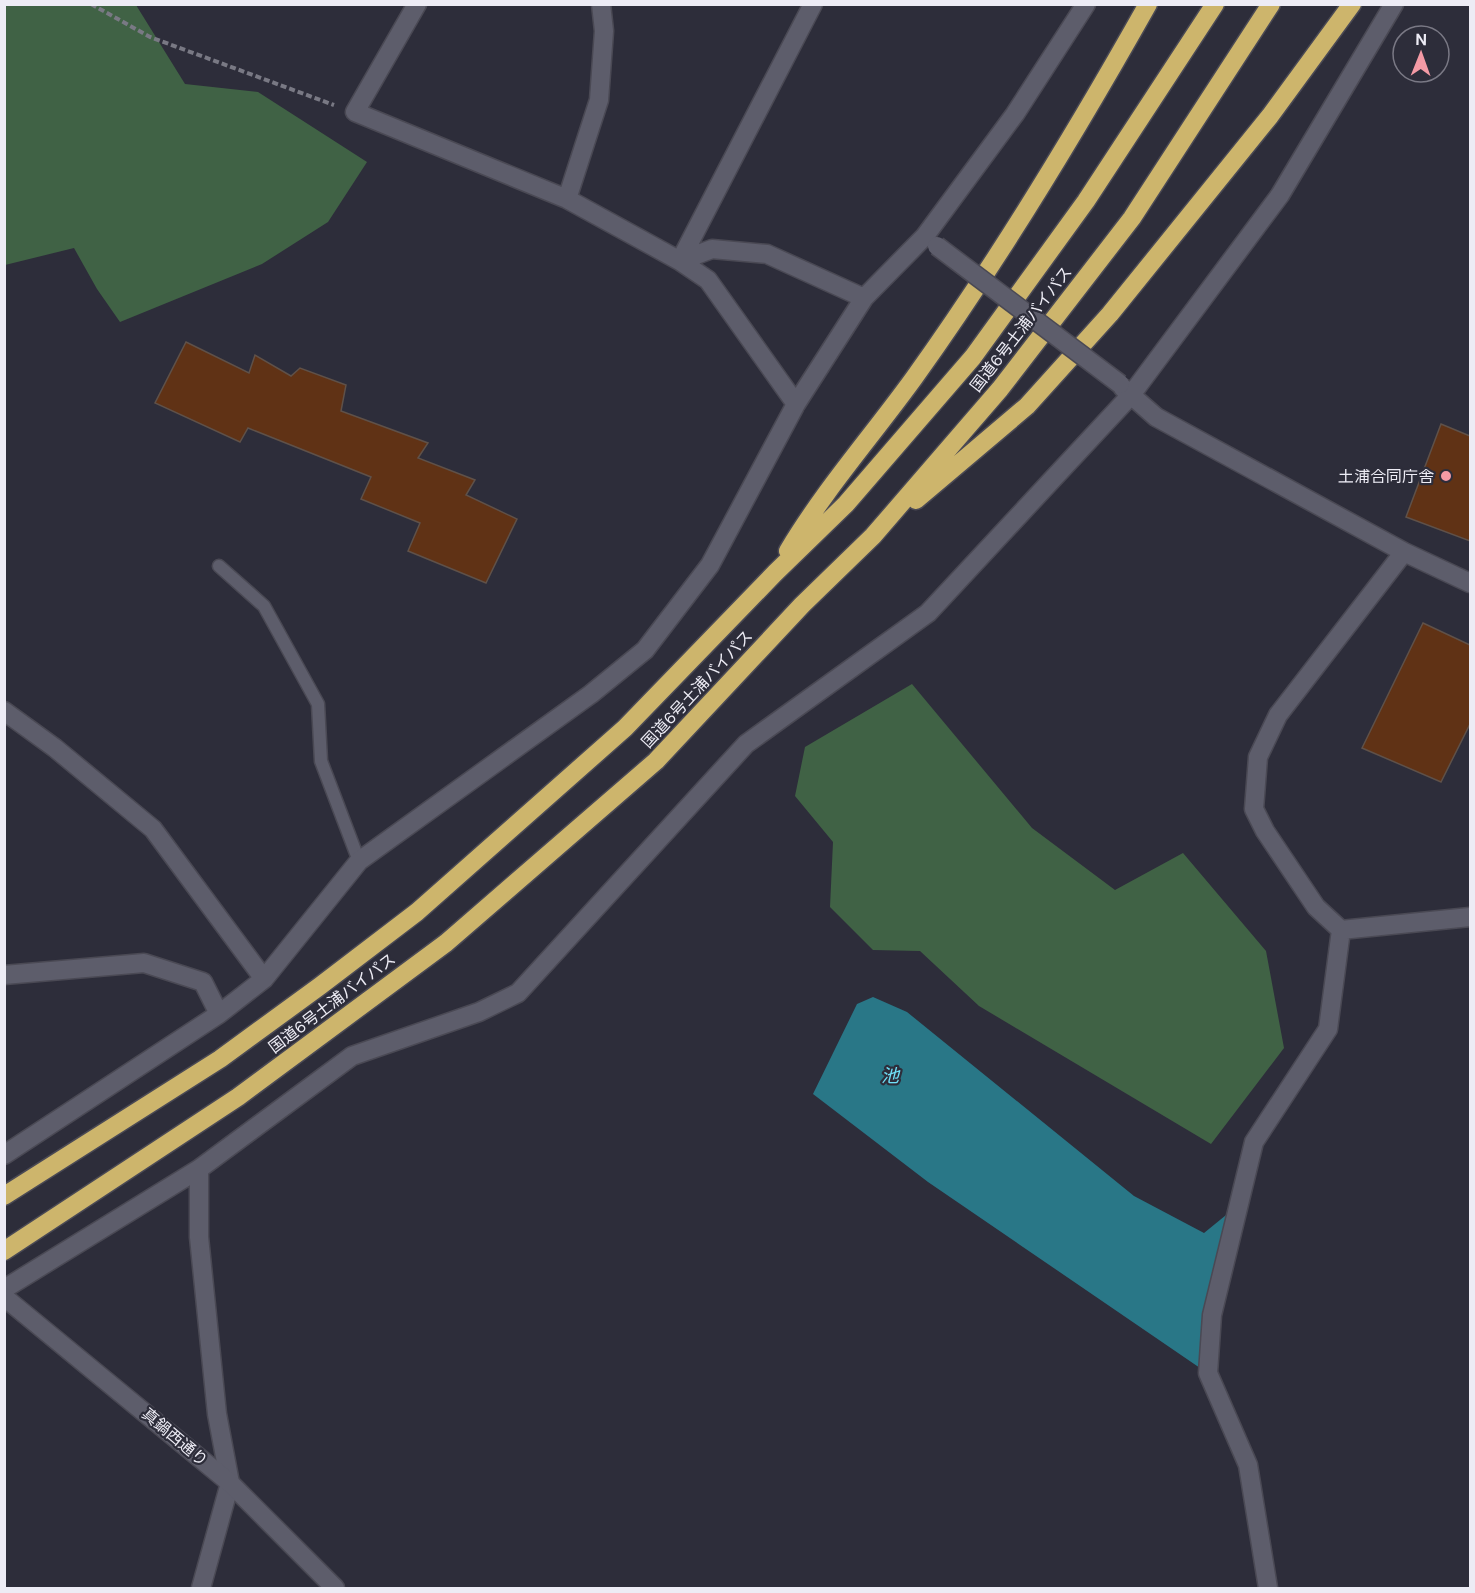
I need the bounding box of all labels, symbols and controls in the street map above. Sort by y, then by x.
north arrow [1391,24,1451,84]
text: N [1415,29,1427,50]
street label: 国道6号土浦バイパス [965,262,1077,396]
place label: 土浦合同庁舎 [1338,466,1434,487]
marker: 土浦合同庁舎 [1439,469,1453,483]
street label: 国道6号土浦バイパス [637,626,757,752]
street label: 国道6号土浦バイパス [264,948,400,1058]
water label: 池 [881,1064,901,1088]
street label: 真鍋西通り [138,1403,212,1471]

